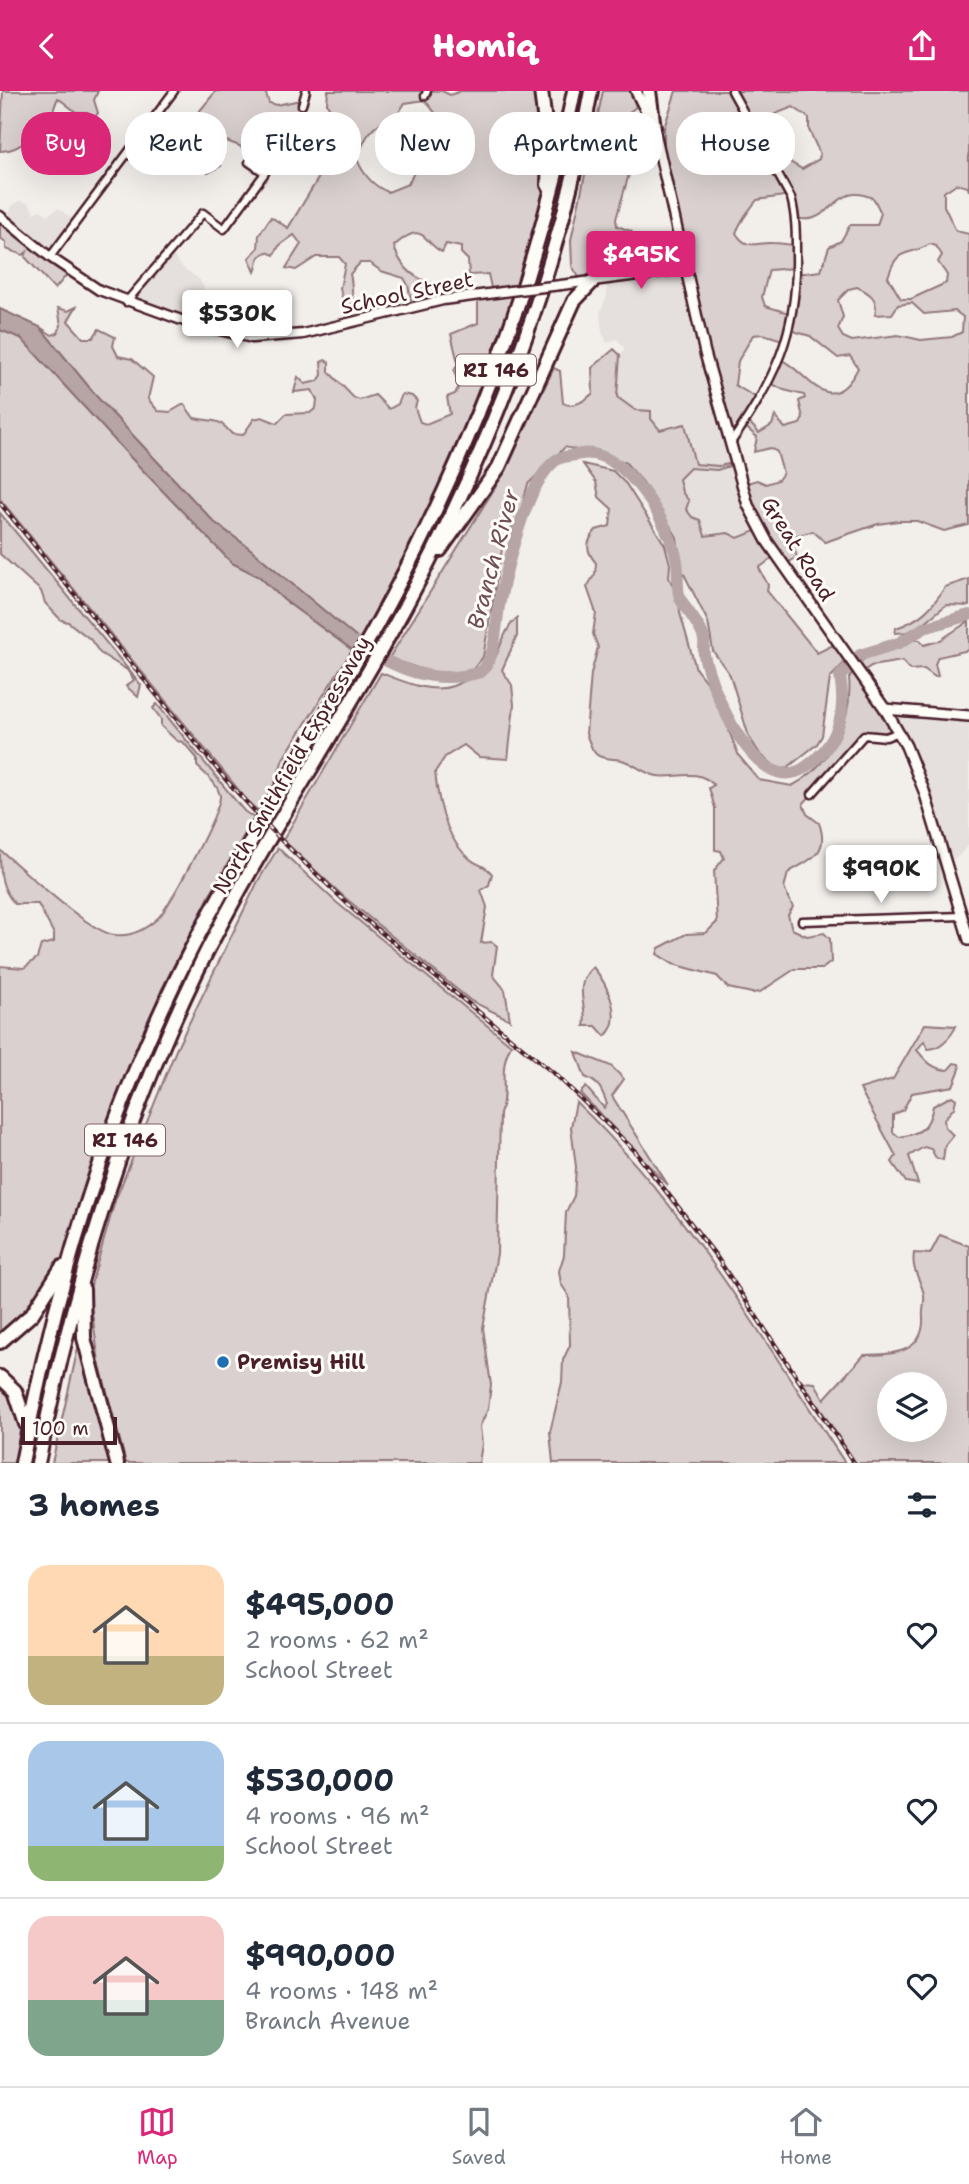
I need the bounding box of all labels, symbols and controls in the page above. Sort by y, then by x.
text: Homiq [432,24,537,67]
icon: back [28,27,66,65]
icon: share [903,27,941,65]
chip: Buy [21,112,111,175]
chip: Rent [125,112,227,175]
chip: Filters [241,112,361,175]
chip: New [375,112,475,175]
chip: Apartment [489,112,662,175]
chip: House [676,112,795,175]
pin: $495K [592,231,690,291]
text: $495K [602,239,680,269]
street label: School Street [338,265,476,321]
pin: $530K [188,291,286,350]
text: $530K [198,298,276,328]
road number: RI 146 [456,355,536,385]
water label: Branch River [460,485,526,632]
street label: Great Road [755,491,841,607]
street label: North Smithfield Expressway [206,631,378,899]
pin: $990K [832,845,930,905]
text: $990K [842,853,920,883]
road number: RI 146 [85,1125,165,1155]
place label: Premisy Hill [237,1348,365,1376]
marker: Premisy Hill [215,1354,231,1370]
map controls [877,1372,947,1442]
button: layers [877,1372,947,1442]
scale bar [21,1414,117,1446]
text: 100 m [32,1416,89,1441]
text: 3 homes [28,1485,160,1526]
icon: filters [903,1486,941,1524]
text: $495,000 [245,1584,395,1625]
icon: home [84,1593,168,1677]
icon: heart [903,1616,941,1654]
text: 2 rooms · 62 m² [245,1625,429,1655]
text: School Street [245,1655,393,1685]
text: $530,000 [245,1760,394,1801]
icon: home [84,1769,168,1853]
icon: heart [903,1792,941,1830]
text: 4 rooms · 96 m² [245,1801,430,1831]
text: School Street [245,1831,393,1861]
text: $990,000 [245,1935,395,1976]
icon: home [84,1944,168,2028]
icon: heart [903,1967,941,2005]
text: 4 rooms · 148 m² [245,1976,438,2006]
text: Branch Avenue [245,2006,411,2036]
tab: Map [137,2103,178,2170]
tab: Saved [452,2103,506,2170]
tab: Home [780,2103,832,2170]

